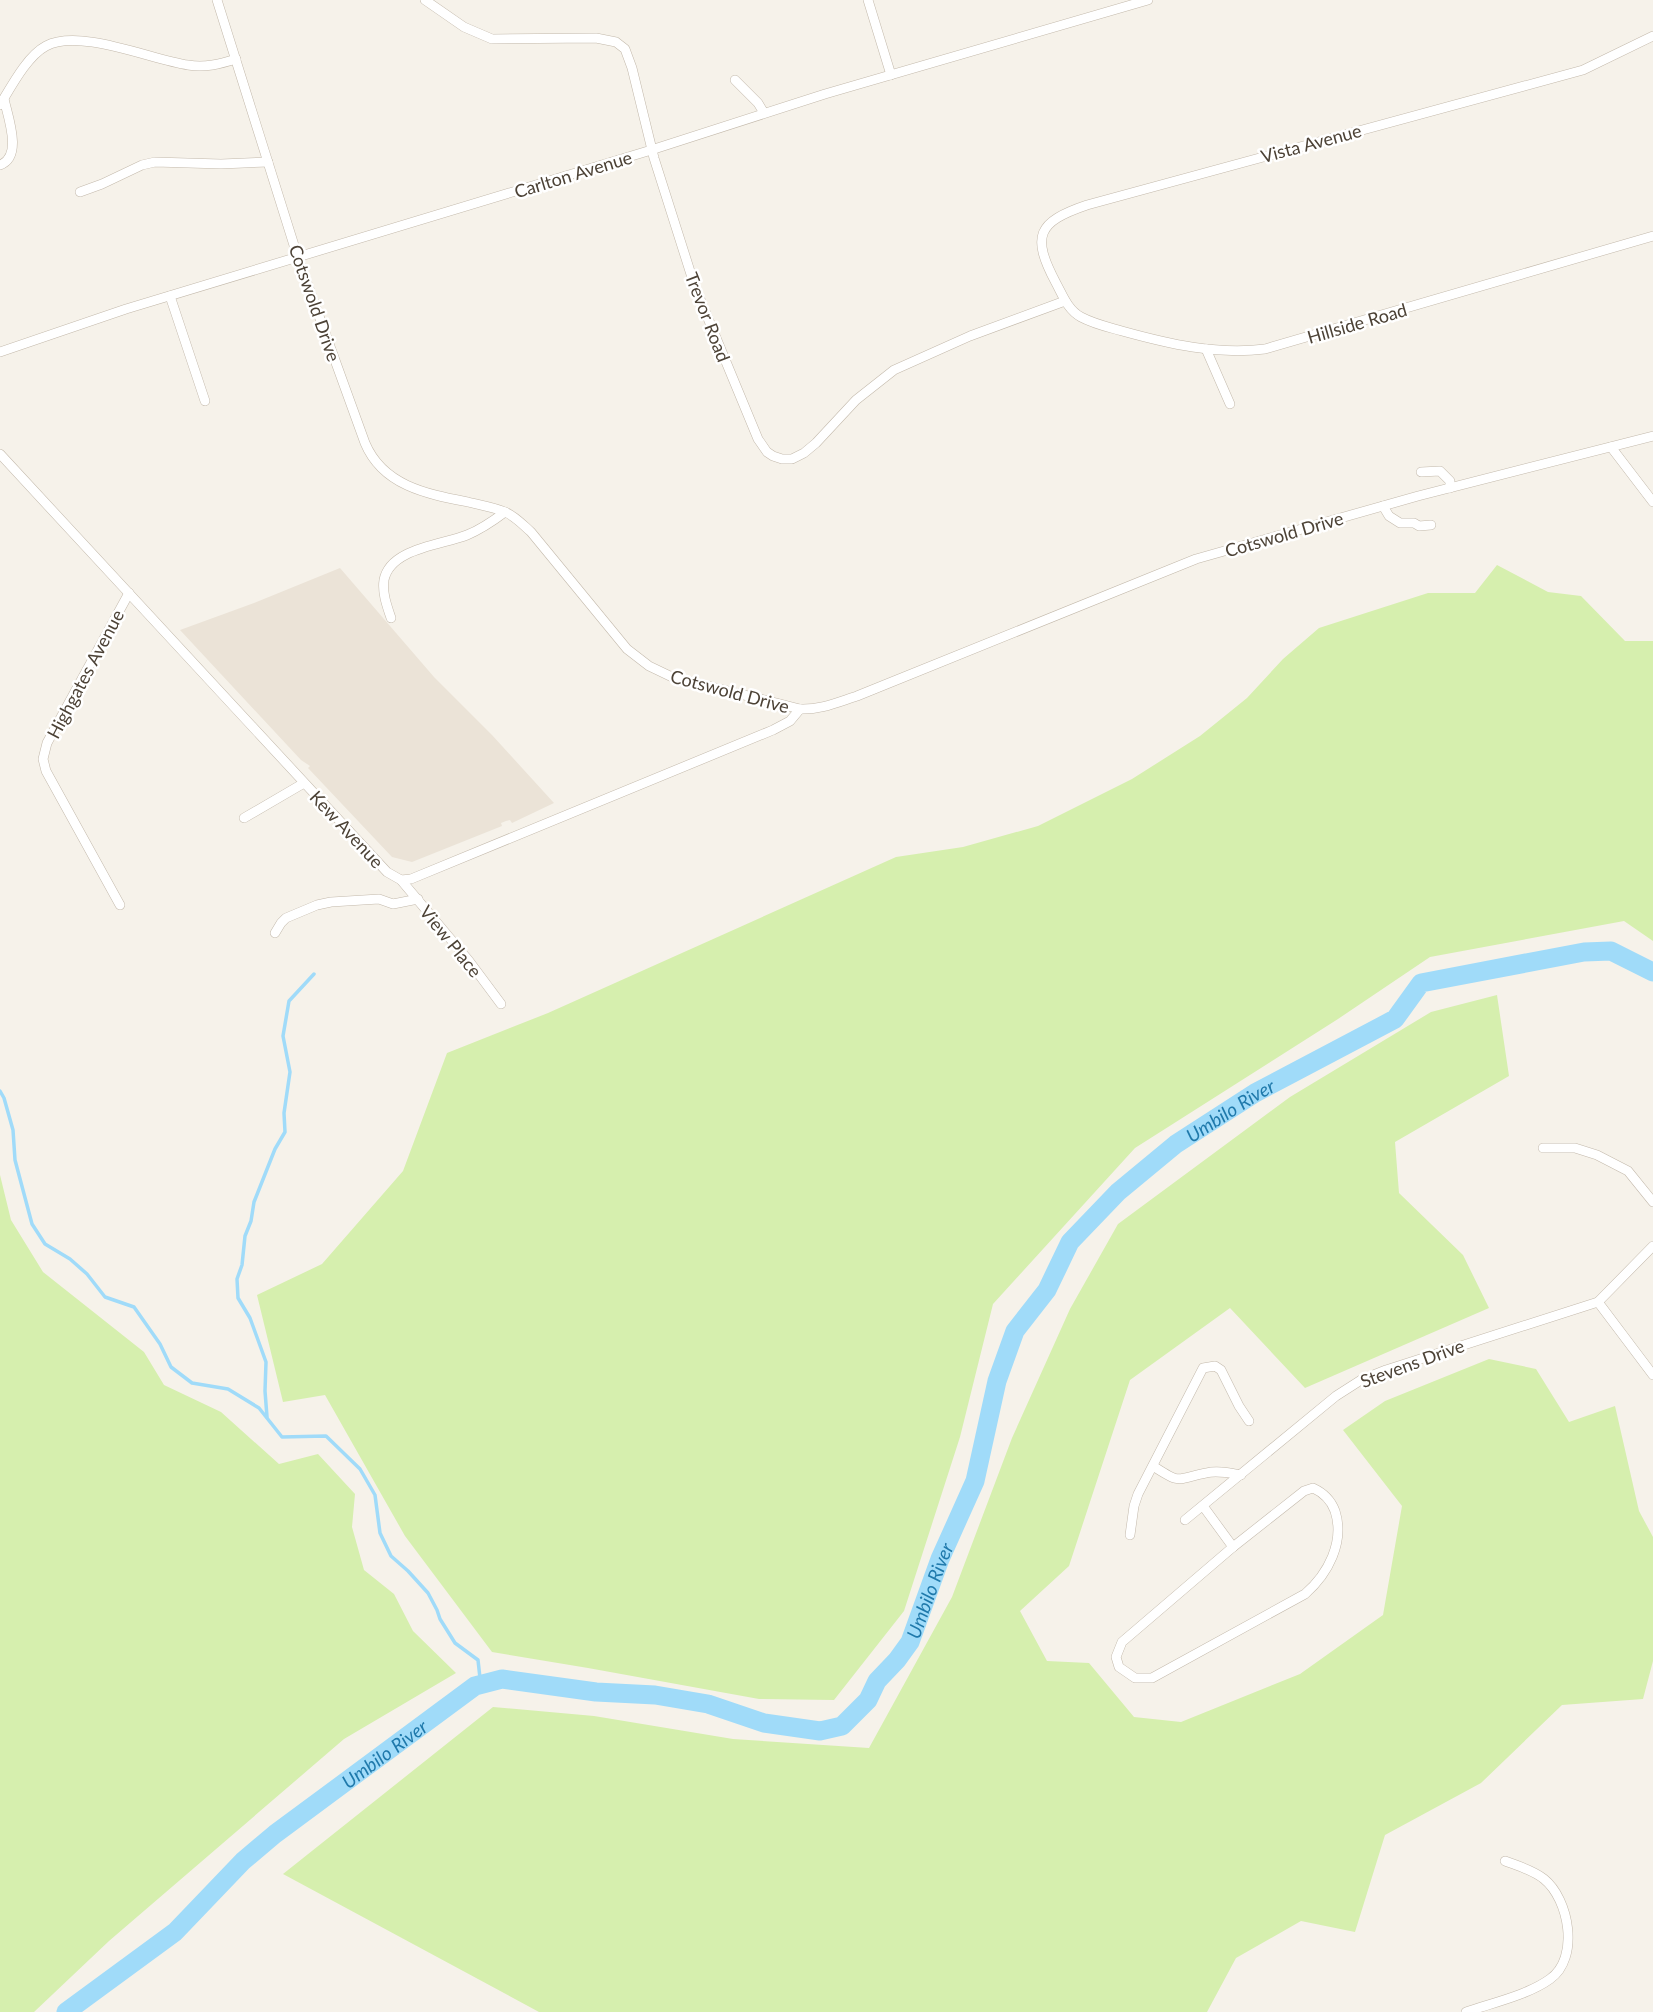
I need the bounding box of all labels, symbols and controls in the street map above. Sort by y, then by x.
street label: Vista Avenue [1258,119,1364,167]
street label: Carlton Avenue [511,146,635,202]
street label: Cotswold Drive [285,242,345,364]
street label: Trevor Road [681,269,735,365]
street label: Hillside Road [1305,298,1409,348]
street label: Cotswold Drive [1222,507,1346,561]
street label: Highgates Avenue [42,606,128,742]
street label: Cotswold Drive [668,665,792,717]
street label: Kew Avenue [306,786,388,872]
street label: View Place [415,901,487,981]
water label: Umbilo River [1181,1073,1279,1146]
street label: Stevens Drive [1357,1334,1467,1392]
water label: Umbilo River [901,1538,958,1642]
water label: Umbilo River [337,1714,432,1792]

